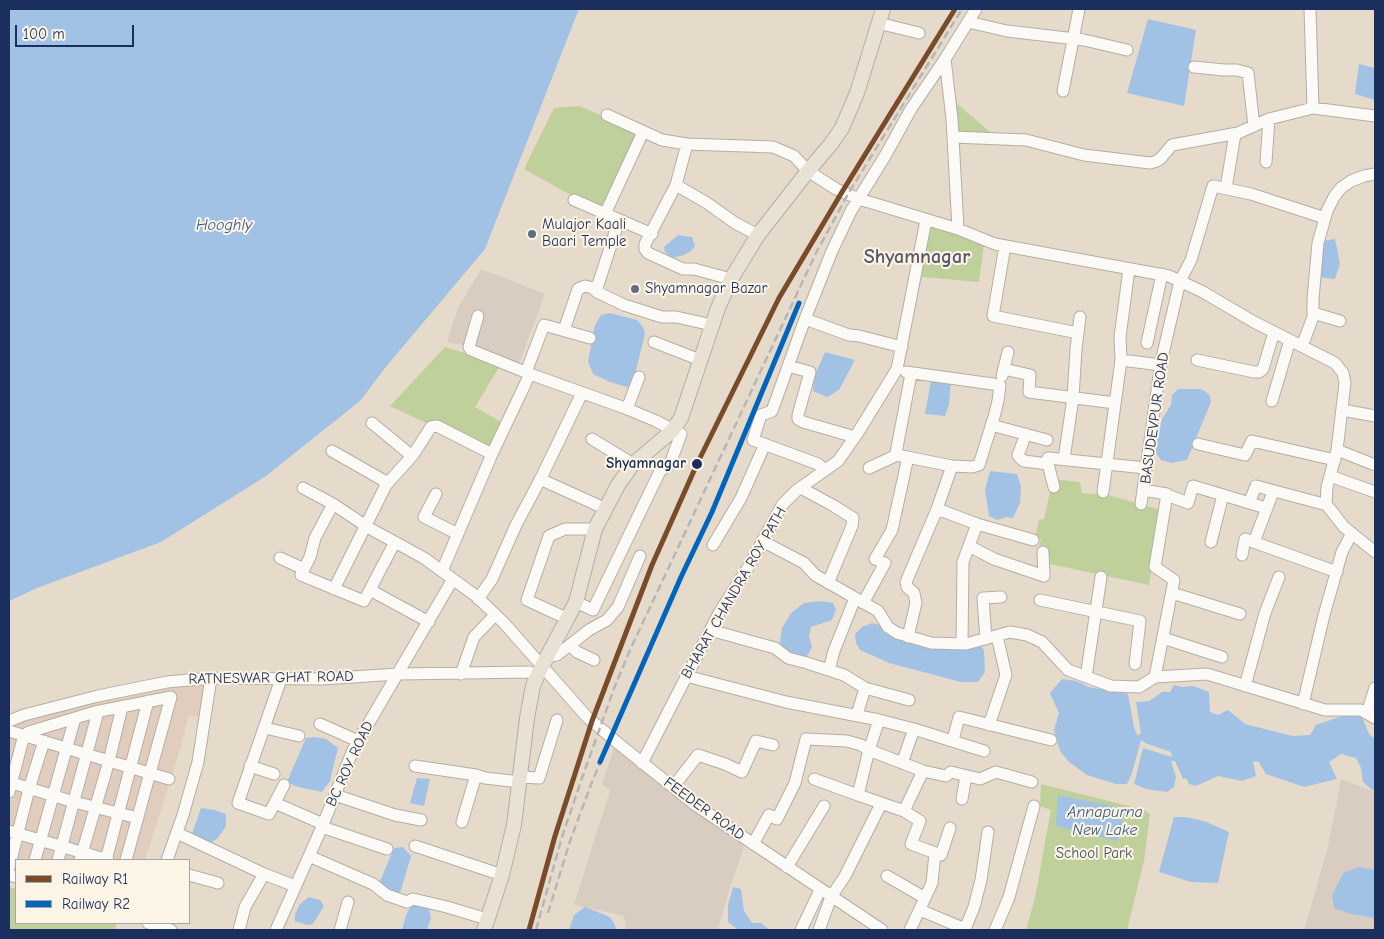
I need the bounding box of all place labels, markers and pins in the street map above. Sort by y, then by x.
place label: Mulajor Kaali Baari Temple [542,216,626,251]
marker: Mulajor Kaali Baari Temple [526,228,538,240]
place label: Shyamnagar Bazar [645,280,768,298]
marker: Shyamnagar Bazar [629,283,641,295]
place label: Shyamnagar [606,455,686,473]
marker: Shyamnagar [690,457,704,471]

